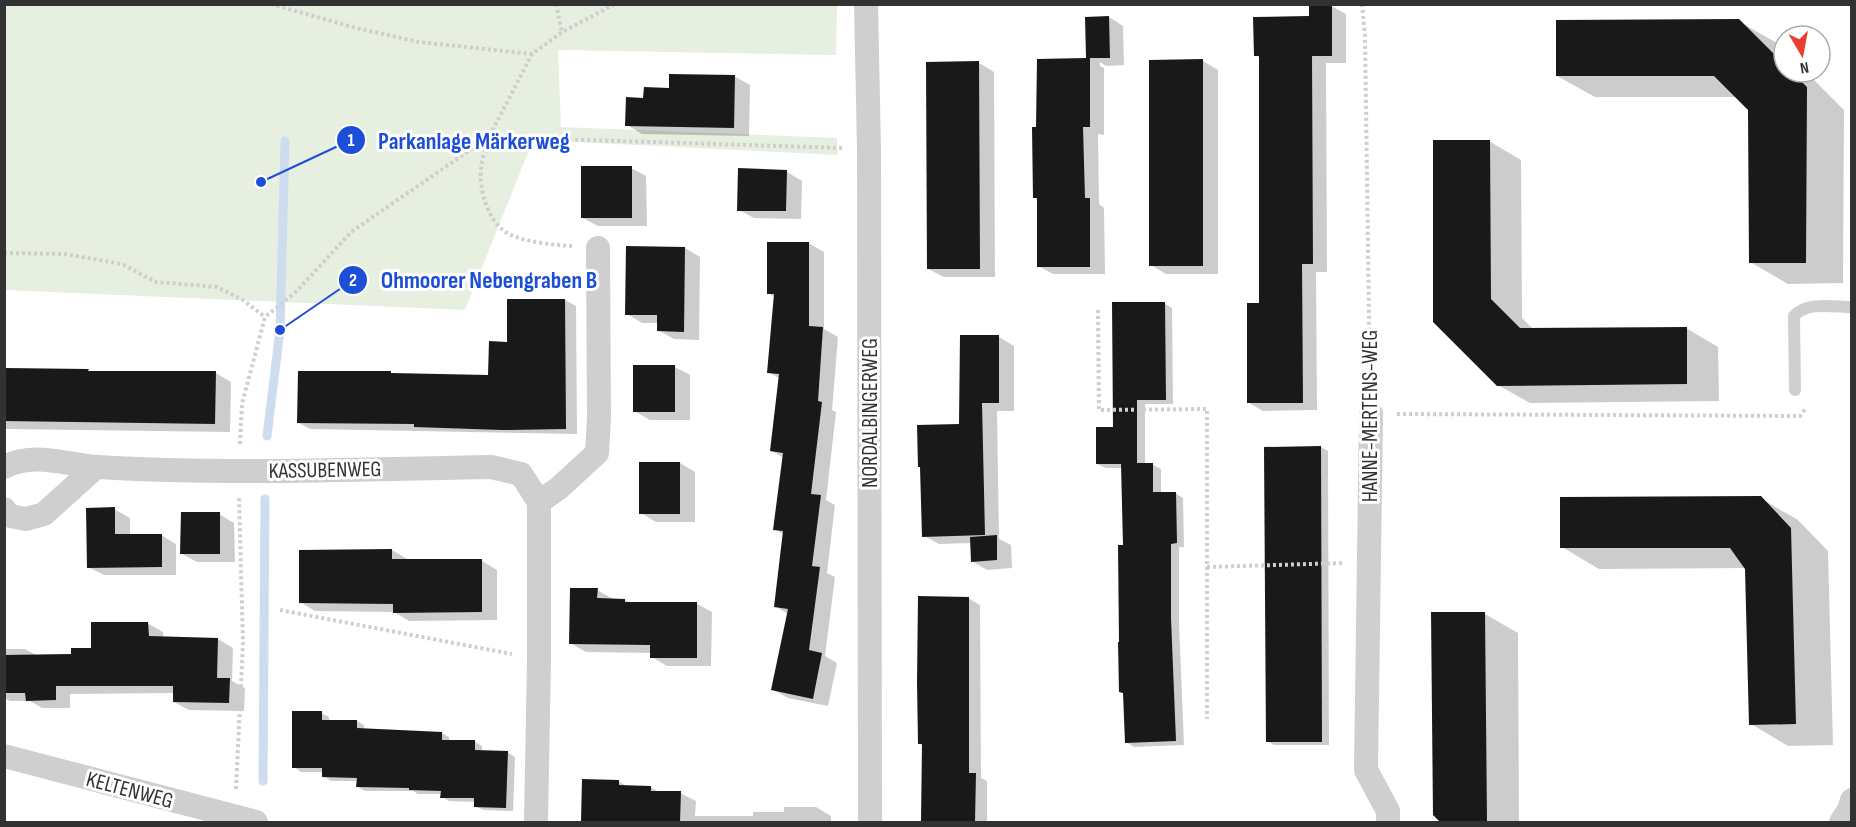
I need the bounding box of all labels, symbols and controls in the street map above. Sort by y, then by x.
north arrow [1772,24,1832,84]
text: N [1798,57,1810,77]
callout: Parkanlage Märkerweg [336,119,582,161]
text: Parkanlage Märkerweg [378,127,570,156]
text: 1 [347,130,355,151]
callout: Ohmoorer Nebengraben B [338,259,609,301]
text: Ohmoorer Nebengraben B [381,266,597,295]
text: 2 [349,270,357,291]
street label: HANNE-MERTENS-WEG [1357,330,1384,502]
street label: NORDALBINGERWEG [857,338,884,488]
street label: KASSUBENWEG [268,456,382,485]
street label: KELTENWEG [83,766,176,815]

